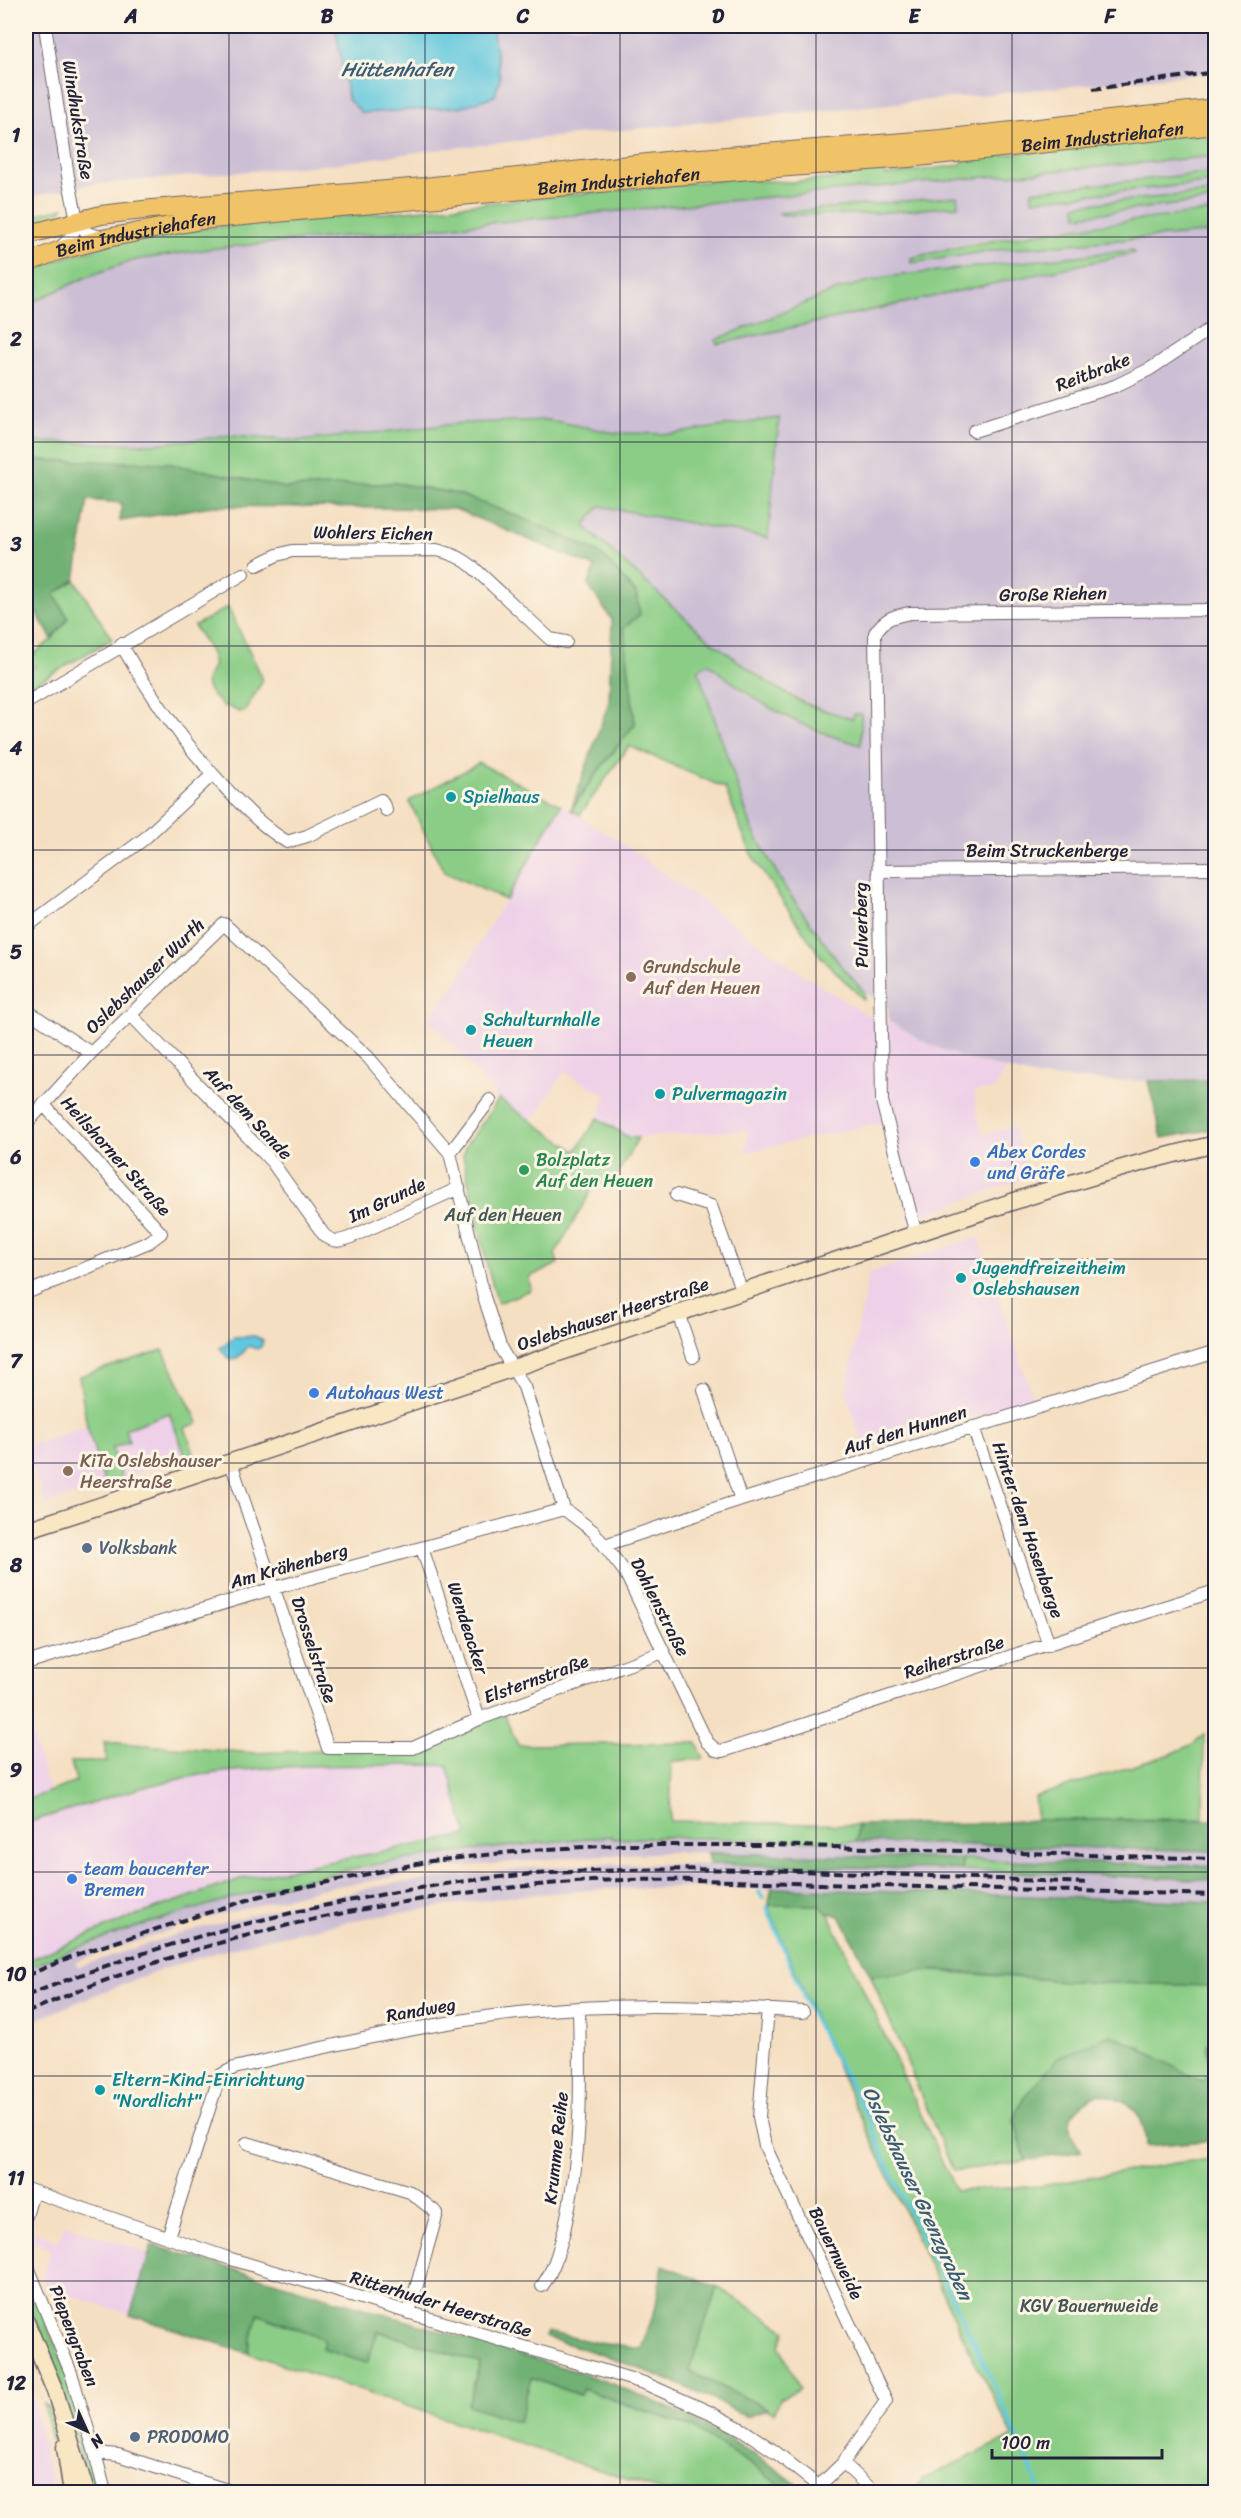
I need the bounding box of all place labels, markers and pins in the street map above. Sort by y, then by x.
place label: Spielhaus [463,781,540,813]
marker: Spielhaus [444,790,458,804]
place label: Grundschule Auf den Heuen [642,951,761,1004]
marker: Grundschule Auf den Heuen [624,970,638,984]
place label: Schulturnhalle Heuen [483,1004,600,1057]
marker: Schulturnhalle Heuen [464,1023,478,1037]
place label: Pulvermagazin [672,1078,787,1110]
marker: Pulvermagazin [653,1087,667,1101]
place label: Abex Cordes und Gräfe [986,1136,1087,1189]
place label: Bolzplatz Auf den Heuen [535,1144,654,1197]
marker: Abex Cordes und Gräfe [968,1155,982,1169]
marker: Bolzplatz Auf den Heuen [517,1163,531,1177]
place label: Jugendfreizeitheim Oslebshausen [972,1252,1126,1305]
marker: Jugendfreizeitheim Oslebshausen [954,1271,968,1285]
place label: Autohaus West [325,1377,444,1409]
marker: Autohaus West [307,1386,321,1400]
place label: KiTa Oslebshauser Heerstraße [80,1445,222,1498]
marker: KiTa Oslebshauser Heerstraße [61,1464,75,1478]
place label: Volksbank [99,1532,178,1564]
marker: Volksbank [80,1541,94,1555]
place label: team baucenter Bremen [84,1853,210,1906]
marker: team baucenter Bremen [65,1872,79,1886]
place label: Eltern-Kind-Einrichtung "Nordlicht" [112,2064,305,2117]
marker: Eltern-Kind-Einrichtung "Nordlicht" [93,2083,107,2097]
place label: PRODOMO [147,2421,229,2453]
marker: PRODOMO [128,2430,142,2444]

